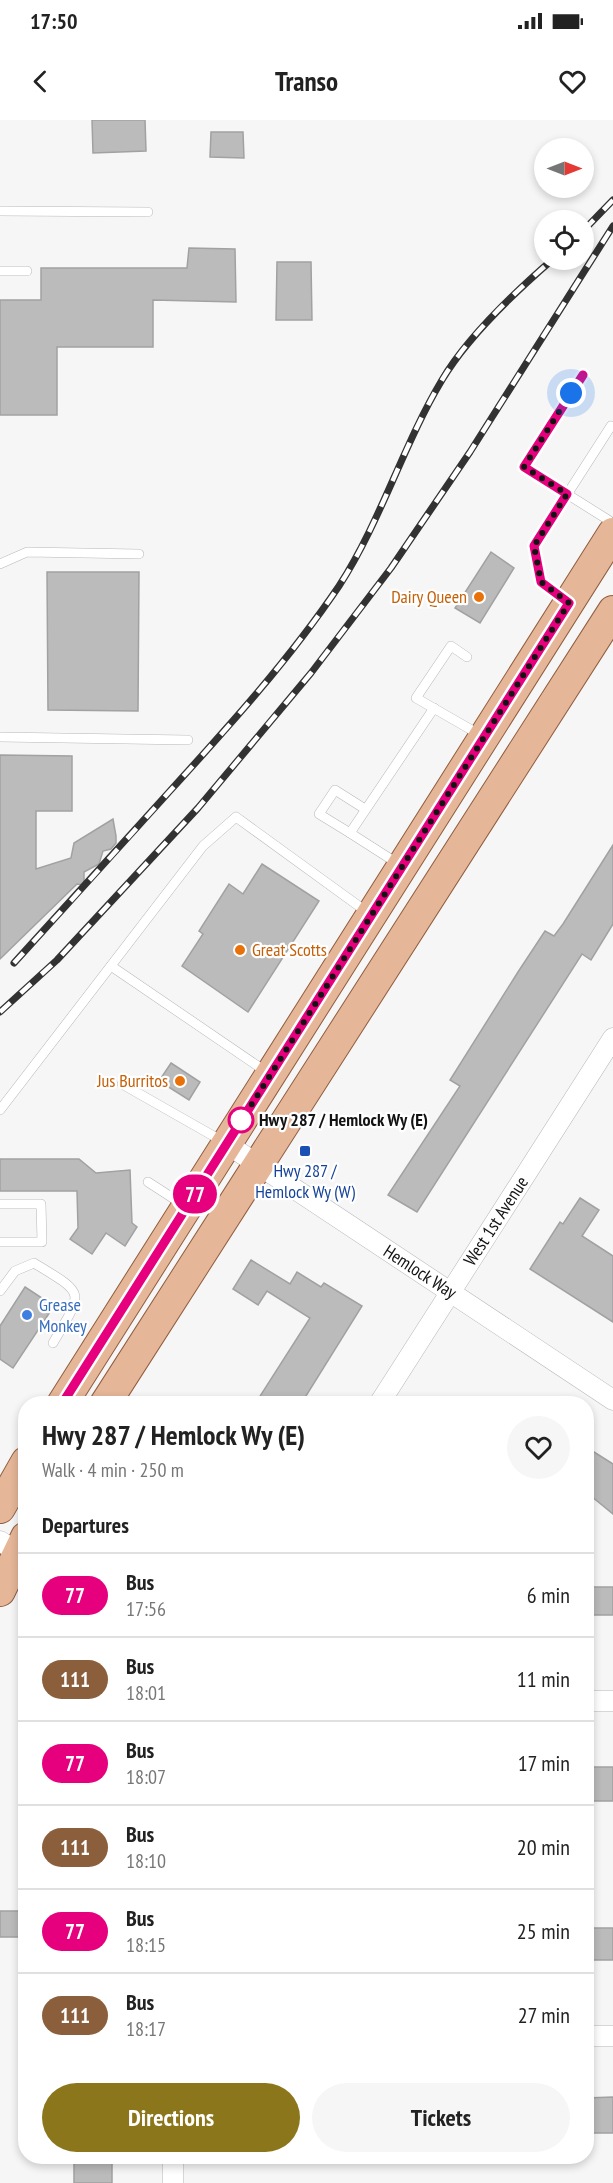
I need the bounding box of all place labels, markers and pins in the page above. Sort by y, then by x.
place label: Dairy Queen [391,585,467,608]
marker: Dairy Queen [472,590,486,604]
place label: Great Scotts [252,938,327,961]
marker: Great Scotts [233,943,247,957]
place label: Jus Burritos [96,1069,168,1092]
marker: Jus Burritos [173,1074,187,1088]
marker: Hwy 287 / Hemlock Wy (E) [228,1107,254,1133]
place label: Hwy 287 / Hemlock Wy (E) [259,1108,428,1131]
marker: Hwy 287 / Hemlock Wy (W) [298,1144,312,1158]
place label: Hwy 287 / Hemlock Wy (W) [255,1159,356,1203]
place label: Grease Monkey [39,1293,87,1337]
marker: Grease Monkey [20,1308,34,1322]

